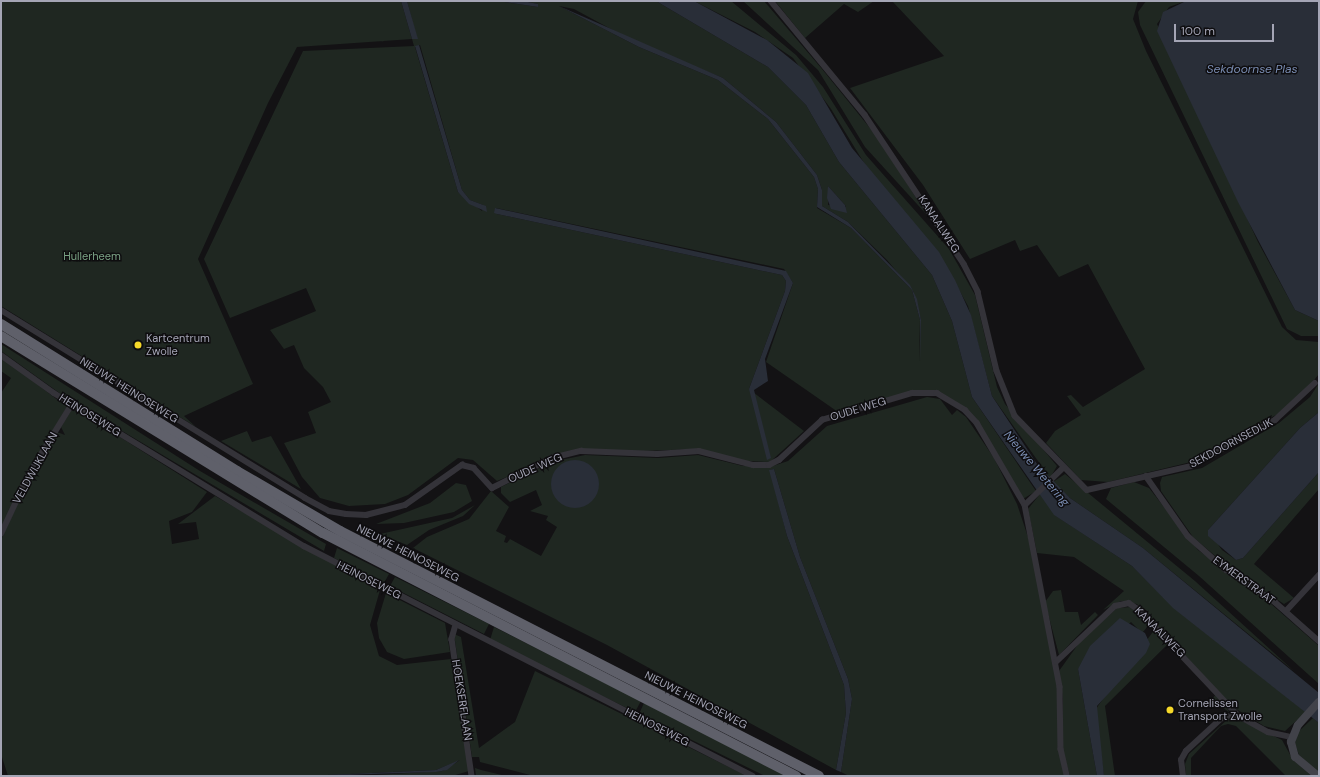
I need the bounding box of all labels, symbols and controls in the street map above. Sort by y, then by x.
scale bar [1176,16,1276,42]
text: 100 m [1181,23,1215,39]
water label: Sekdoornse Plas [1206,63,1298,77]
street label: KANAALWEG [915,193,963,255]
park label: Hullerheem [63,249,121,263]
place label: Kartcentrum Zwolle [146,332,210,358]
marker: Kartcentrum Zwolle [133,340,143,350]
street label: NIEUWE HEINOSEWEG [77,354,181,426]
street label: HEINOSEWEG [57,391,123,439]
street label: OUDE WEG [829,394,887,424]
street label: SEKDOORNSEDIJK [1187,415,1275,471]
water label: Nieuwe Wetering [1000,428,1072,510]
street label: VELDWIJKLAAN [10,430,60,506]
street label: OUDE WEG [506,450,564,486]
street label: NIEUWE HEINOSEWEG [354,521,462,585]
street label: EYMERSTRAAT [1210,553,1278,607]
street label: HEINOSEWEG [335,558,403,602]
street label: KANAALWEG [1132,604,1188,660]
street label: HOEKSERFLAAN [449,659,475,741]
street label: NIEUWE HEINOSEWEG [642,668,750,732]
place label: Cornelissen Transport Zwolle [1178,697,1262,723]
street label: HEINOSEWEG [623,705,691,749]
marker: Cornelissen Transport Zwolle [1165,705,1175,715]

